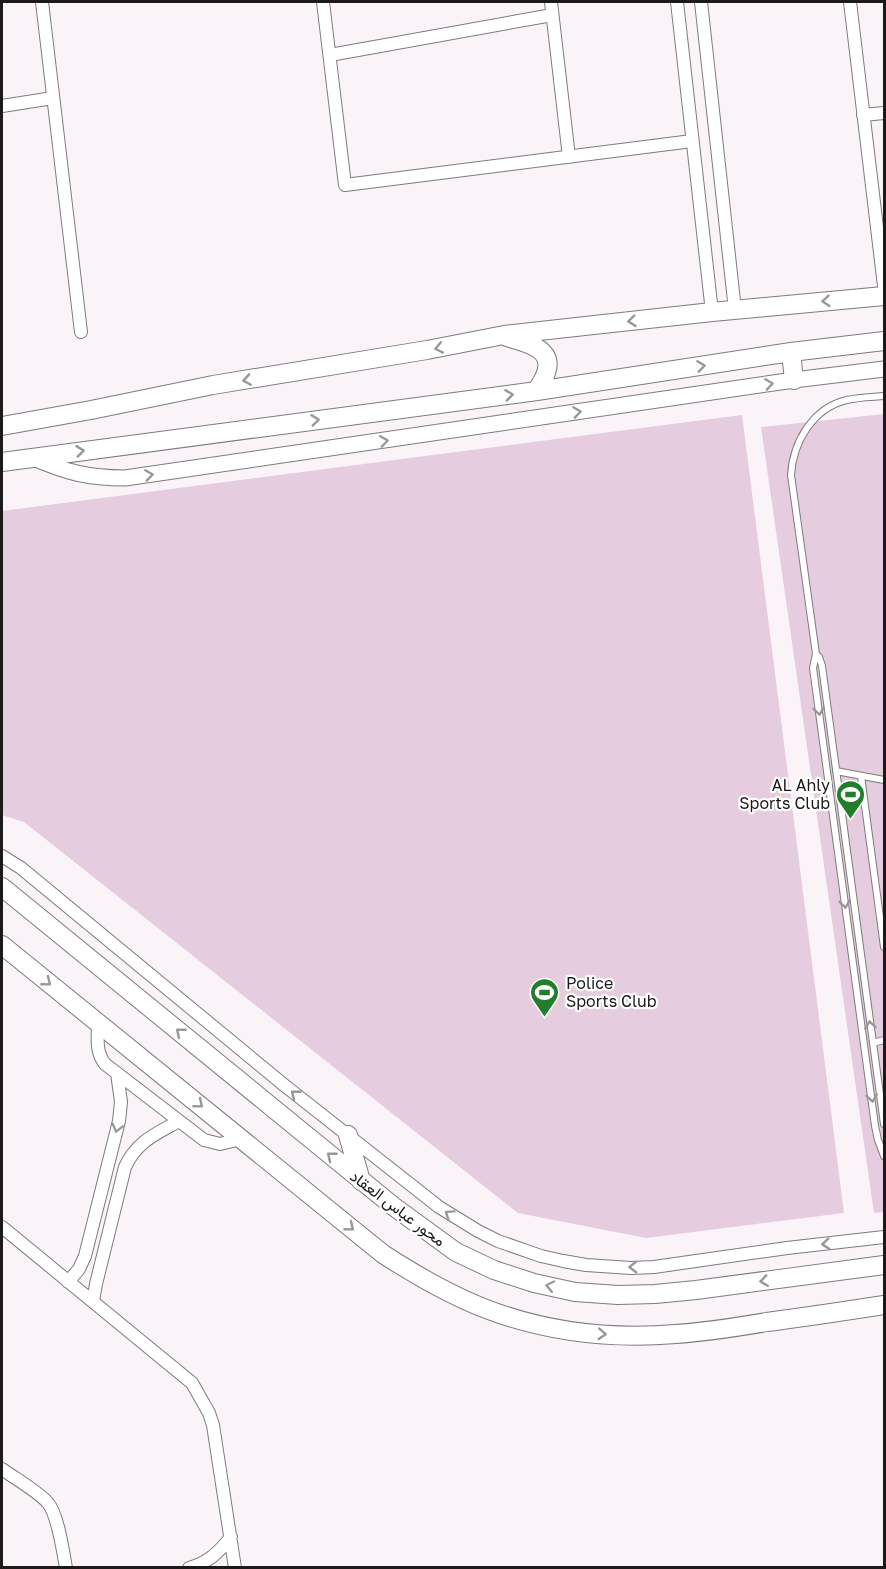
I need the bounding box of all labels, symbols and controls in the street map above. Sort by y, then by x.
one-way arrow [822,294,831,307]
one-way arrow [628,314,637,327]
one-way arrow [435,341,445,354]
one-way arrow [697,360,706,372]
one-way arrow [242,373,252,385]
one-way arrow [765,378,774,390]
one-way arrow [504,389,513,401]
one-way arrow [572,407,581,419]
one-way arrow [311,414,320,427]
one-way arrow [379,435,388,447]
one-way arrow [76,445,85,457]
one-way arrow [144,469,154,481]
one-way arrow [812,707,825,716]
place label: AL Ahly Sports Club [739,775,830,813]
sports icon: AL Ahly Sports Club [835,778,867,820]
one-way arrow [839,900,851,909]
place label: Police Sports Club [566,973,657,1011]
one-way arrow [40,974,51,985]
sports icon: Police Sports Club [529,976,561,1018]
one-way arrow [865,1020,877,1029]
one-way arrow [176,1029,187,1040]
one-way arrow [291,1090,302,1101]
one-way arrow [865,1093,877,1102]
one-way arrow [192,1097,203,1108]
one-way arrow [112,1122,125,1132]
one-way arrow [327,1152,338,1163]
street label: محور عباس العقاد [346,1166,450,1251]
one-way arrow [444,1210,455,1221]
one-way arrow [343,1220,354,1231]
one-way arrow [822,1237,831,1249]
one-way arrow [628,1261,637,1273]
one-way arrow [759,1275,769,1287]
one-way arrow [545,1281,555,1294]
one-way arrow [598,1328,607,1341]

